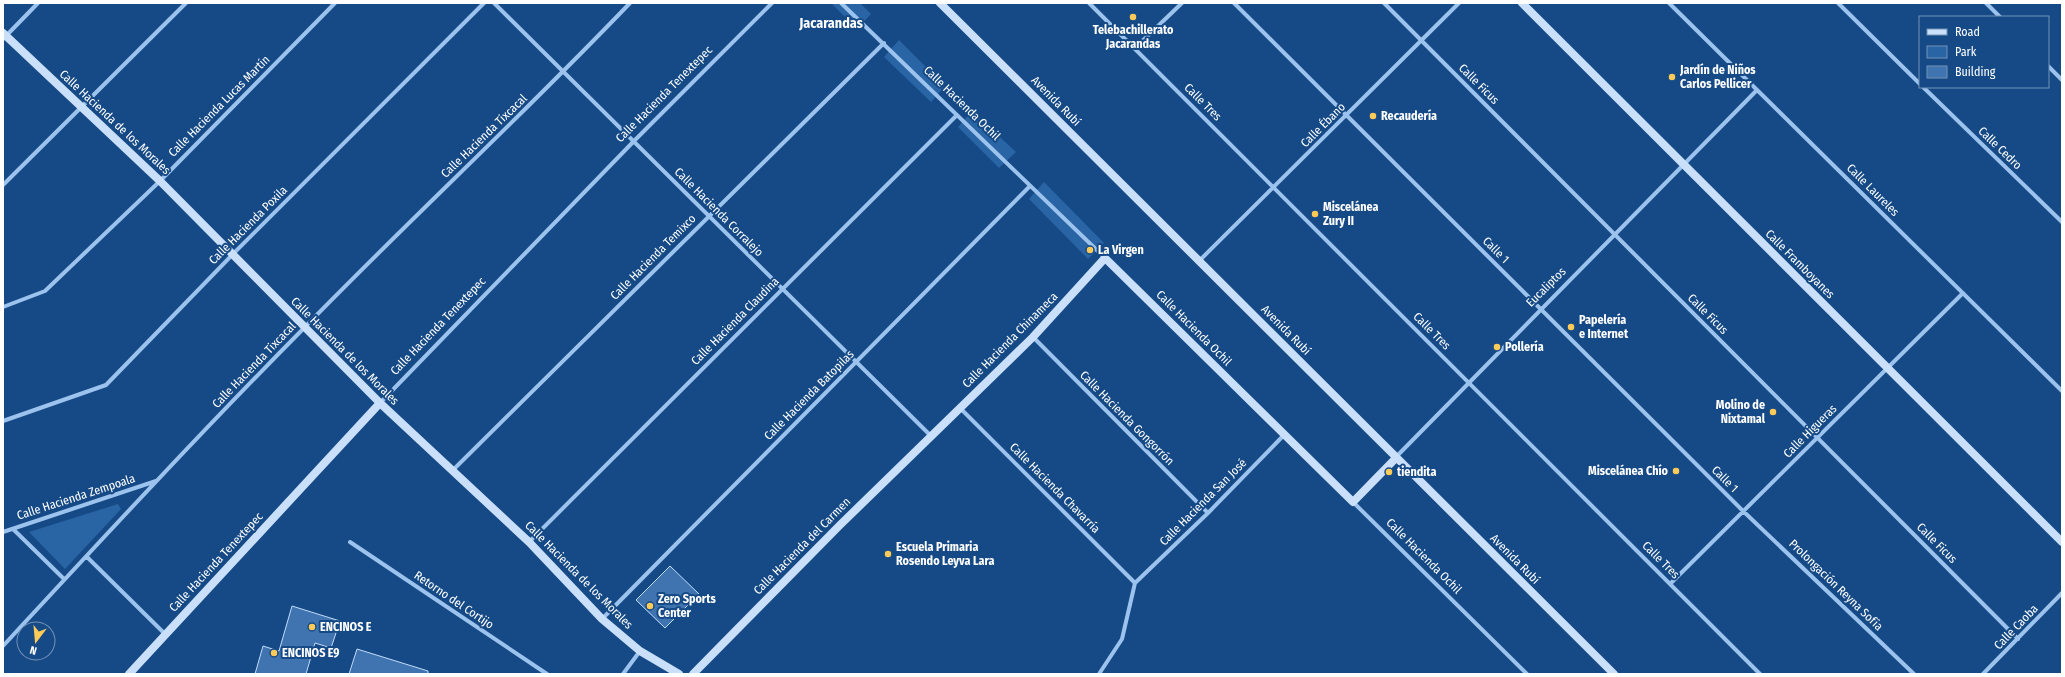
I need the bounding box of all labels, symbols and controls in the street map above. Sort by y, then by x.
marker: Telebachillerato Jacarandas [1128,12,1138,22]
district label: Jacarandas [798,15,863,32]
legend [1919,16,2049,88]
place label: Telebachillerato Jacarandas [1093,23,1174,51]
text: Road [1955,25,1980,39]
street label: Calle Hacienda Tenextepec [613,43,715,145]
text: Park [1955,45,1977,59]
street label: Calle Hacienda Lucas Martín [165,52,273,160]
street label: Calle Ficus [1456,61,1502,107]
street label: Calle Hacienda Ochil [921,63,1003,143]
place label: Jardín de Niños Carlos Pellicer [1679,63,1756,91]
text: Building [1955,65,1996,79]
street label: Calle Hacienda de los Morales [57,67,173,177]
marker: Jardín de Niños Carlos Pellicer [1667,72,1677,82]
street label: Avenida Rubí [1028,73,1084,129]
street label: Calle Tres [1181,80,1225,124]
street label: Calle Hacienda Tixcacal [438,91,530,181]
street label: Calle Ébano [1297,99,1348,150]
place label: Recaudería [1381,109,1437,123]
marker: Recaudería [1368,111,1378,121]
street label: Calle Cedro [1975,124,2025,172]
street label: Calle Laureles [1844,161,1902,219]
street label: Calle Hacienda Corralejo [672,165,766,259]
street label: Calle Hacienda Poxila [206,183,290,267]
place label: Miscelánea Zury II [1323,200,1379,228]
marker: Miscelánea Zury II [1310,209,1320,219]
street label: Calle Hacienda Temixco [607,211,699,303]
street label: Calle Framboyanes [1763,227,1837,301]
street label: Calle 1 [1480,234,1512,266]
place label: La Virgen [1098,243,1144,257]
marker: La Virgen [1085,245,1095,255]
street label: Eucaliptos [1523,264,1569,310]
street label: Calle Hacienda Tenextepec [388,274,488,378]
street label: Calle Hacienda Claudina [688,274,782,368]
street label: Calle Hacienda Ochil [1153,287,1235,369]
street label: Calle Hacienda Chinameca [959,289,1061,391]
street label: Calle Ficus [1685,291,1731,337]
street label: Calle Hacienda de los Morales [288,294,402,408]
street label: Avenida Rubí [1258,302,1314,358]
street label: Calle Tres [1410,309,1454,353]
place label: Papelería e Internet [1579,313,1629,341]
street label: Calle Hacienda Tixcacal [209,319,299,411]
marker: Papelería e Internet [1566,322,1576,332]
place label: Pollería [1505,340,1544,354]
marker: Pollería [1492,342,1502,352]
street label: Calle Hacienda Batopilas [761,347,857,443]
street label: Calle Hacienda Gongorrón [1077,368,1177,468]
place label: Molino de Nixtamal [1716,398,1766,426]
street label: Calle Higueras [1780,401,1840,461]
marker: Molino de Nixtamal [1768,407,1778,417]
street label: Calle Hacienda Chavarría [1007,440,1103,536]
street label: Calle Hacienda San José [1157,456,1249,548]
street label: Calle 1 [1709,463,1741,495]
place label: Miscelánea Chío [1588,464,1669,478]
place label: tiendita [1397,465,1436,479]
marker: Miscelánea Chío [1671,466,1681,476]
marker: tiendita [1384,467,1394,477]
street label: Calle Hacienda Zempoala [15,471,137,523]
street label: Calle Hacienda del Carmen [751,495,853,597]
street label: Calle Hacienda Tenextepec [166,509,266,615]
street label: Calle Hacienda Ochil [1383,515,1465,597]
street label: Calle Hacienda de los Morales [522,518,636,632]
street label: Calle Ficus [1914,520,1960,566]
street label: Avenida Rubí [1487,531,1543,587]
street label: Prolongación Reyna Sofía [1786,537,1886,634]
street label: Calle Tres [1639,538,1683,582]
place label: Escuela Primaria Rosendo Leyva Lara [896,540,994,568]
marker: Escuela Primaria Rosendo Leyva Lara [883,549,893,559]
street label: Retorno del Cortijo [412,568,496,632]
place label: Zero Sports Center [658,592,716,620]
marker: Zero Sports Center [645,601,655,611]
street label: Calle Caoba [1991,602,2041,652]
place label: ENCINOS E [320,620,372,634]
north arrow [16,621,56,661]
marker: ENCINOS E [307,622,317,632]
text: N [28,643,38,657]
place label: ENCINOS E9 [282,646,340,660]
marker: ENCINOS E9 [269,648,279,658]

